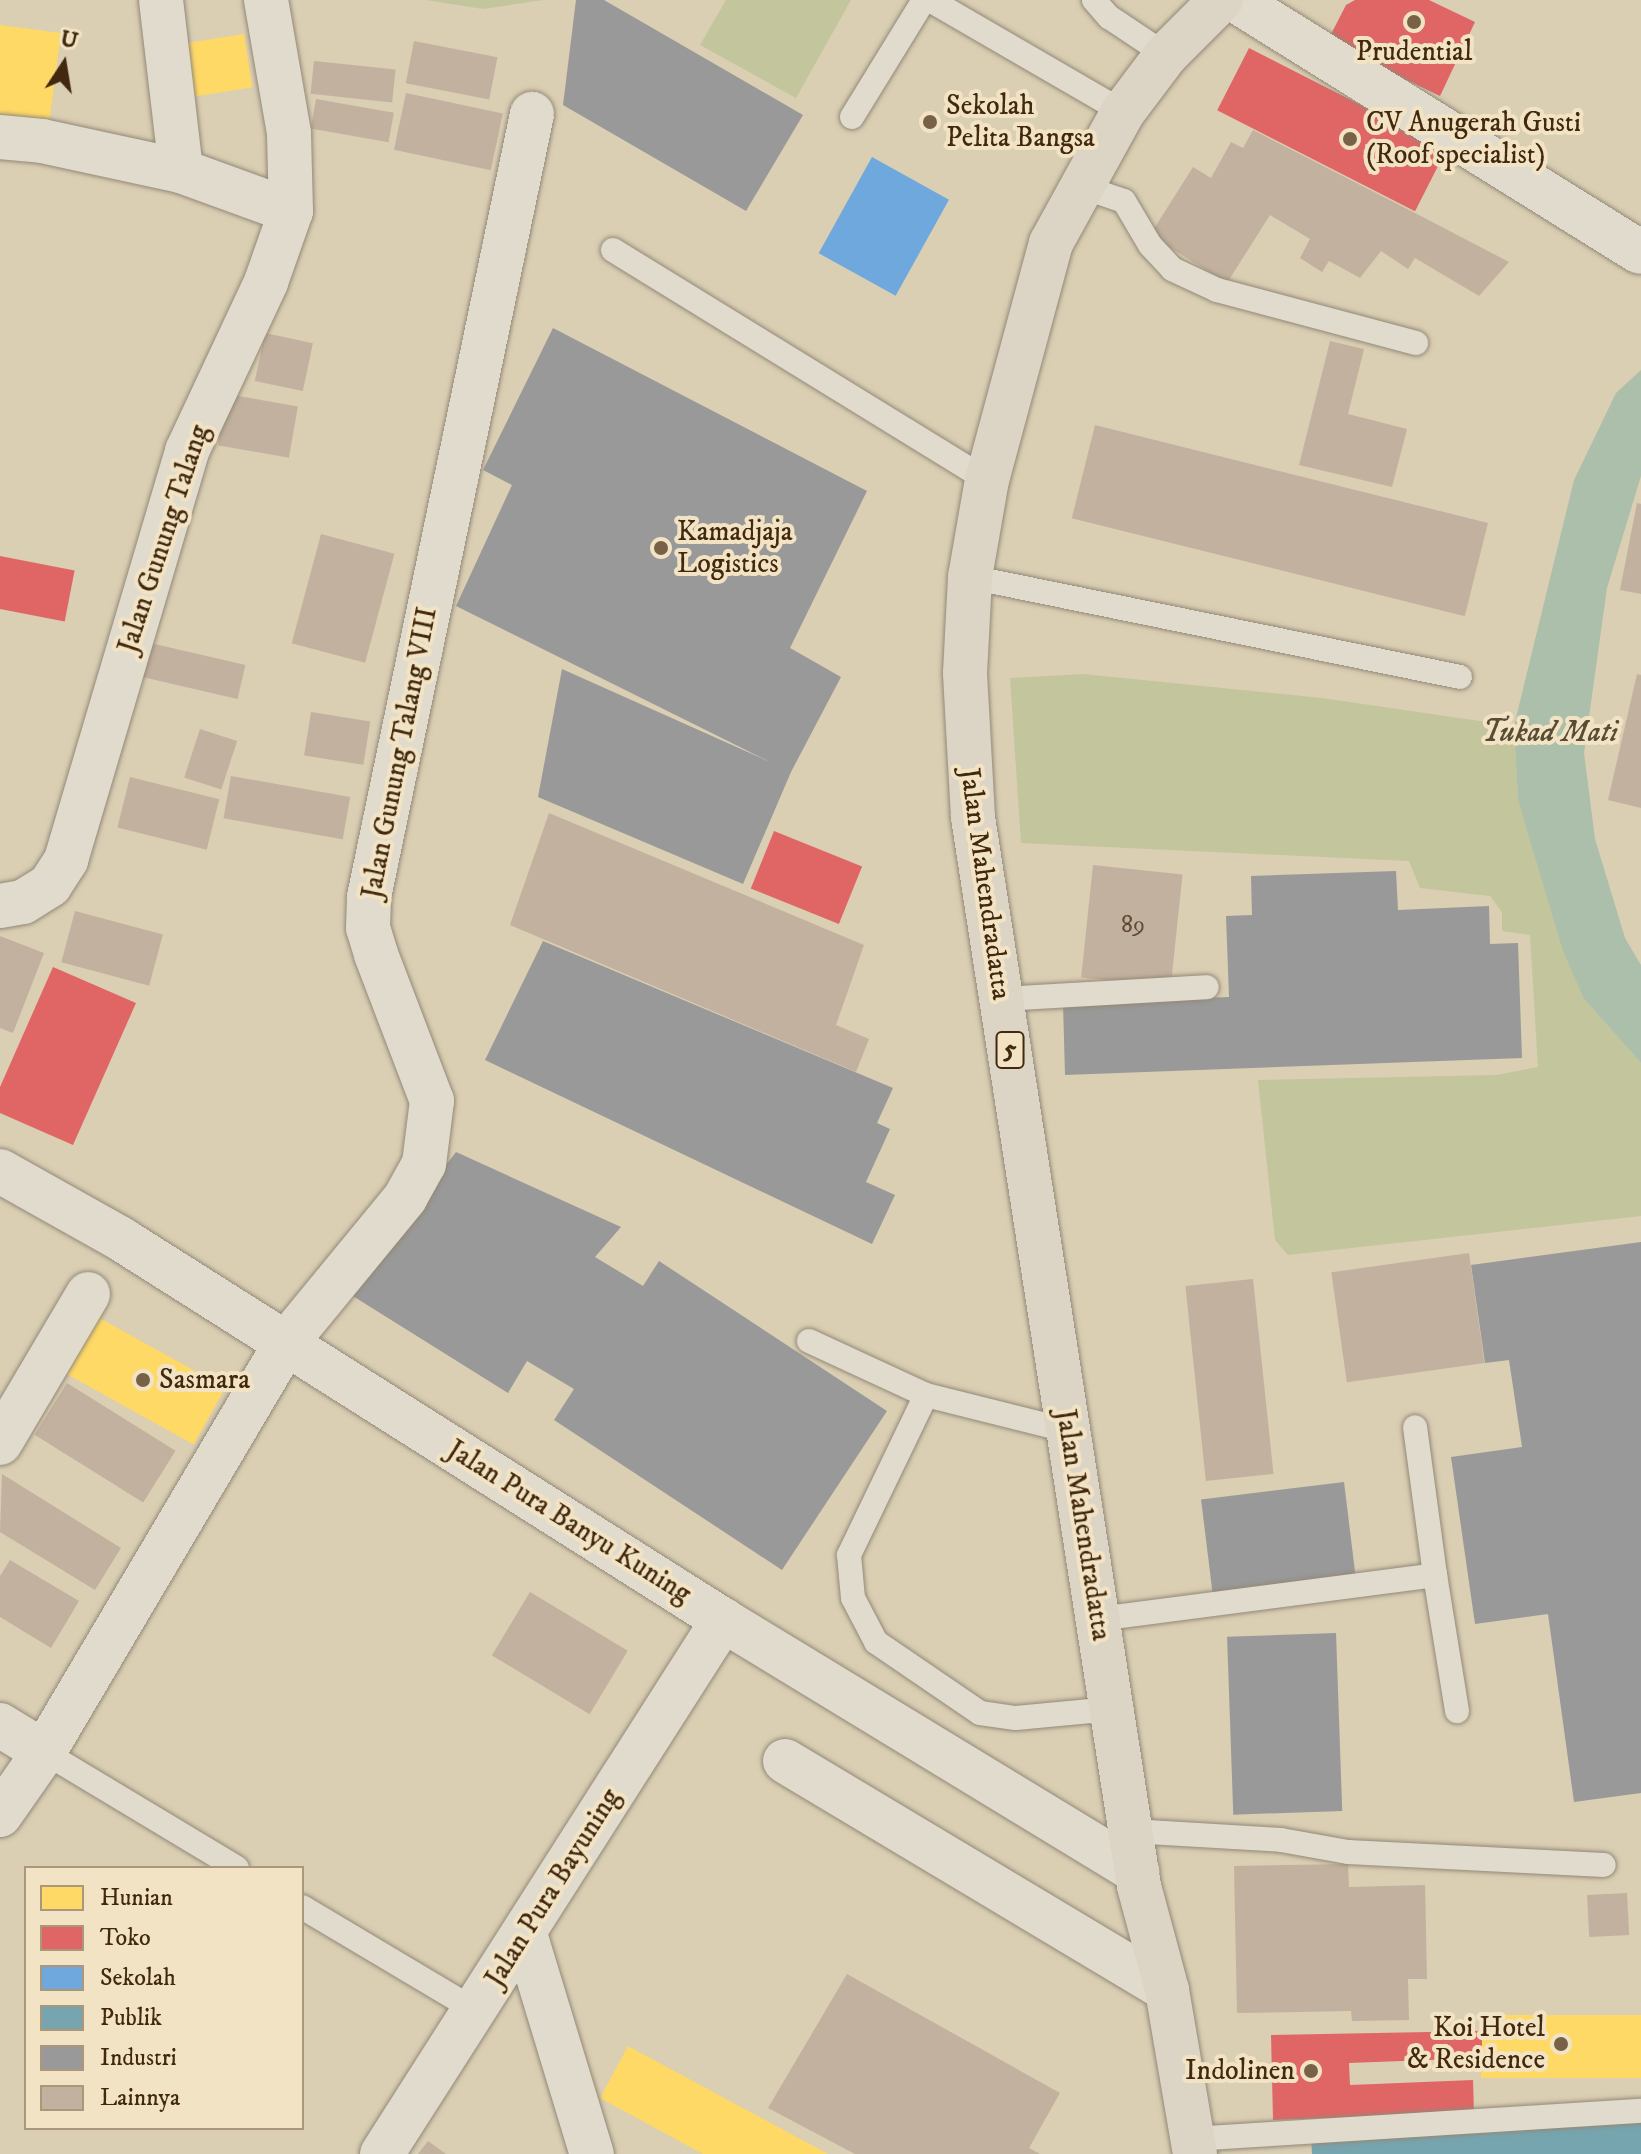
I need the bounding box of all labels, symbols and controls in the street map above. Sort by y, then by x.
marker: Prudential [1405,13,1423,31]
north arrow [24,24,104,104]
text: U [58,25,80,55]
place label: Prudential [1356,35,1472,69]
place label: Sekolah Pelita Bangsa [946,89,1095,155]
place label: CV Anugerah Gusti (Roof specialist) [1366,106,1581,172]
marker: Sekolah Pelita Bangsa [921,113,939,131]
marker: CV Anugerah Gusti (Roof specialist) [1341,130,1359,148]
street label: Jalan Gunung Talang [111,421,217,657]
place label: Kamadjaja Logistics [677,515,793,581]
marker: Kamadjaja Logistics [652,539,670,557]
street label: Jalan Gunung Talang VIII [355,604,445,902]
water label: Tukad Mati [1482,715,1618,751]
street label: Jalan Mahendradatta [952,766,1018,1002]
house number: 89 [1121,912,1145,940]
road number: 5 [994,1028,1026,1072]
place label: Sasmara [159,1363,250,1397]
marker: Sasmara [134,1371,152,1389]
street label: Jalan Mahendradatta [1048,1407,1118,1643]
street label: Jalan Pura Banyu Kuning [441,1433,697,1611]
street label: Jalan Pura Bayuning [478,1782,628,1994]
legend [24,1866,304,2130]
text: Hunian [100,1883,173,1913]
text: Toko [100,1923,151,1953]
text: Sekolah [100,1963,176,1993]
text: Publik [100,2003,162,2033]
place label: Koi Hotel & Residence [1407,2011,1545,2077]
marker: Koi Hotel & Residence [1552,2035,1570,2053]
text: Industri [100,2043,177,2073]
place label: Indolinen [1185,2054,1295,2088]
marker: Indolinen [1302,2062,1320,2080]
text: Lainnya [100,2083,180,2113]

